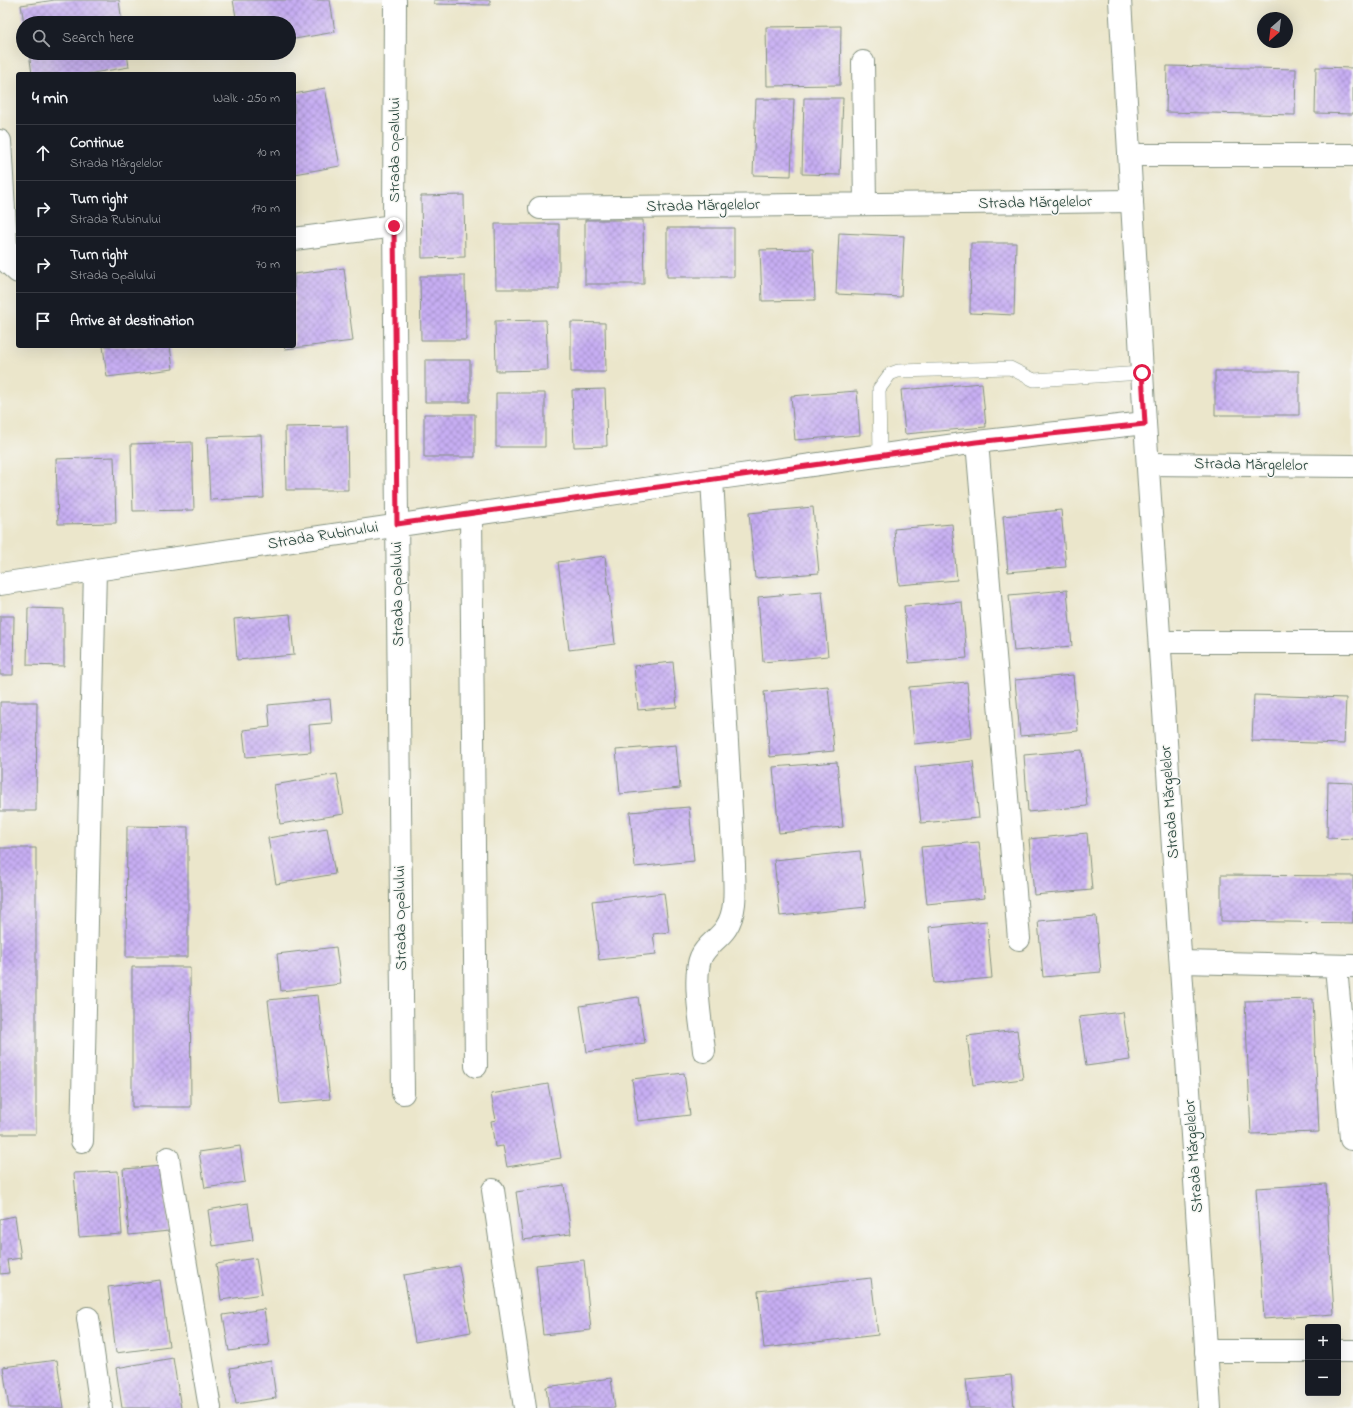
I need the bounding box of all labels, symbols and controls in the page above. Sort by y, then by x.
north arrow [1257,12,1293,48]
search box [16,16,296,60]
icon: search [30,27,52,49]
text: Search here [62,27,134,49]
text: 4 min [32,86,68,111]
text: Walk · 250 m [213,89,280,108]
street label: Strada Opalului [383,97,407,203]
text: Continue [70,132,124,154]
icon: ahead [32,142,54,164]
text: 10 m [257,143,280,162]
text: Strada Mărgelelor [70,154,163,173]
text: Turn right [70,188,128,210]
street label: Strada Mărgelelor [978,190,1092,216]
street label: Strada Mărgelelor [646,193,760,219]
icon: right [32,198,54,220]
text: 170 m [252,199,280,218]
text: Strada Rubinului [70,210,161,229]
route end [385,217,403,235]
text: Turn right [70,244,128,266]
icon: right [32,254,54,276]
text: 70 m [256,255,280,274]
text: Strada Opalului [70,266,155,285]
icon: arrive [32,310,54,332]
text: Arrive at destination [70,310,194,332]
route start [1133,364,1151,382]
street label: Strada Mărgelelor [1194,452,1308,478]
street label: Strada Rubinului [266,515,380,557]
street label: Strada Opalului [385,541,411,647]
street label: Strada Mărgelelor [1154,744,1186,860]
street label: Strada Opalului [388,865,414,971]
street label: Strada Mărgelelor [1178,1098,1210,1214]
map controls [1305,1324,1341,1396]
button: + [1305,1324,1341,1360]
button: − [1305,1360,1341,1396]

